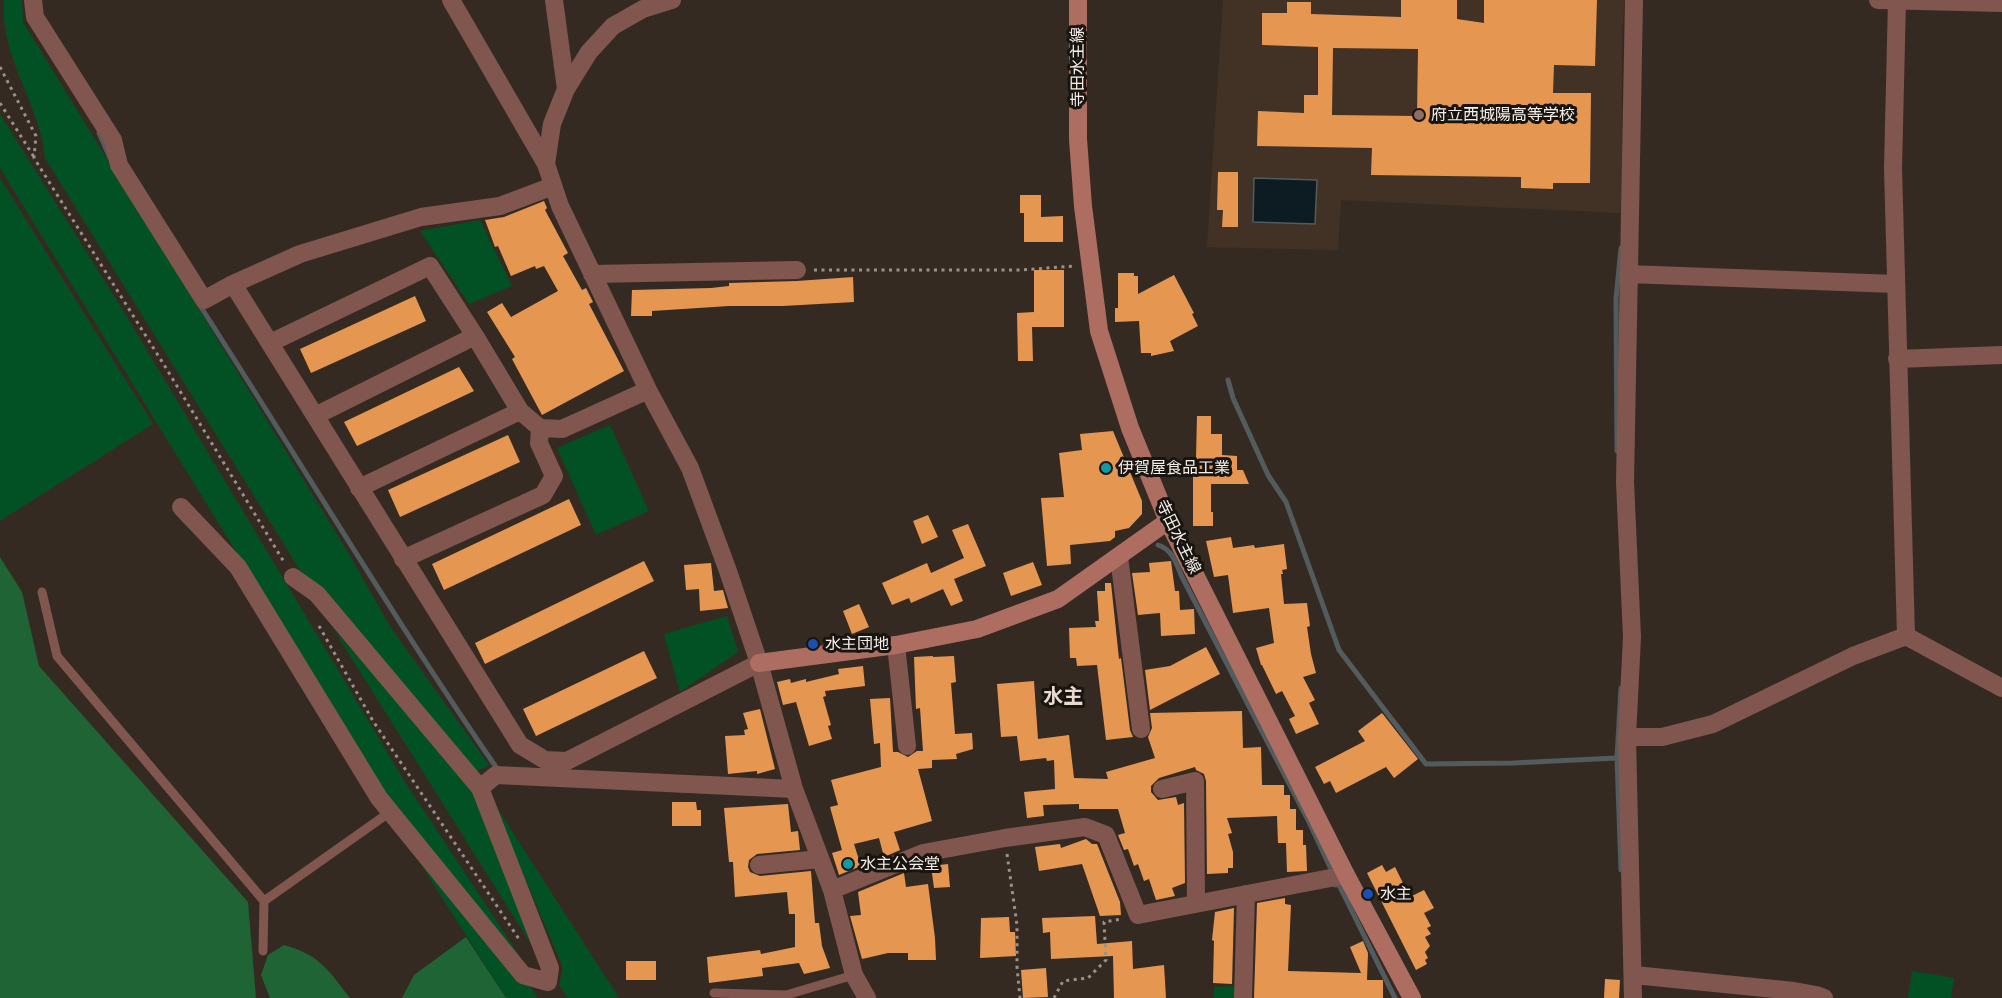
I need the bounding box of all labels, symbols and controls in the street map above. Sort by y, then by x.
street label: 寺田水主線 [1068,27,1088,107]
place label: 府立西城陽高等学校 [1431,105,1575,125]
marker: 府立西城陽高等学校 [1412,108,1426,122]
place label: 伊賀屋食品工業 [1118,458,1230,478]
marker: 伊賀屋食品工業 [1099,461,1113,475]
street label: 寺田水主線 [1152,497,1204,577]
place label: 水主団地 [825,634,889,654]
marker: 水主団地 [806,637,820,651]
district label: 水主 [1043,685,1083,709]
place label: 水主公会堂 [860,854,940,874]
marker: 水主公会堂 [841,857,855,871]
place label: 水主 [1380,884,1412,904]
marker: 水主 [1361,887,1375,901]

